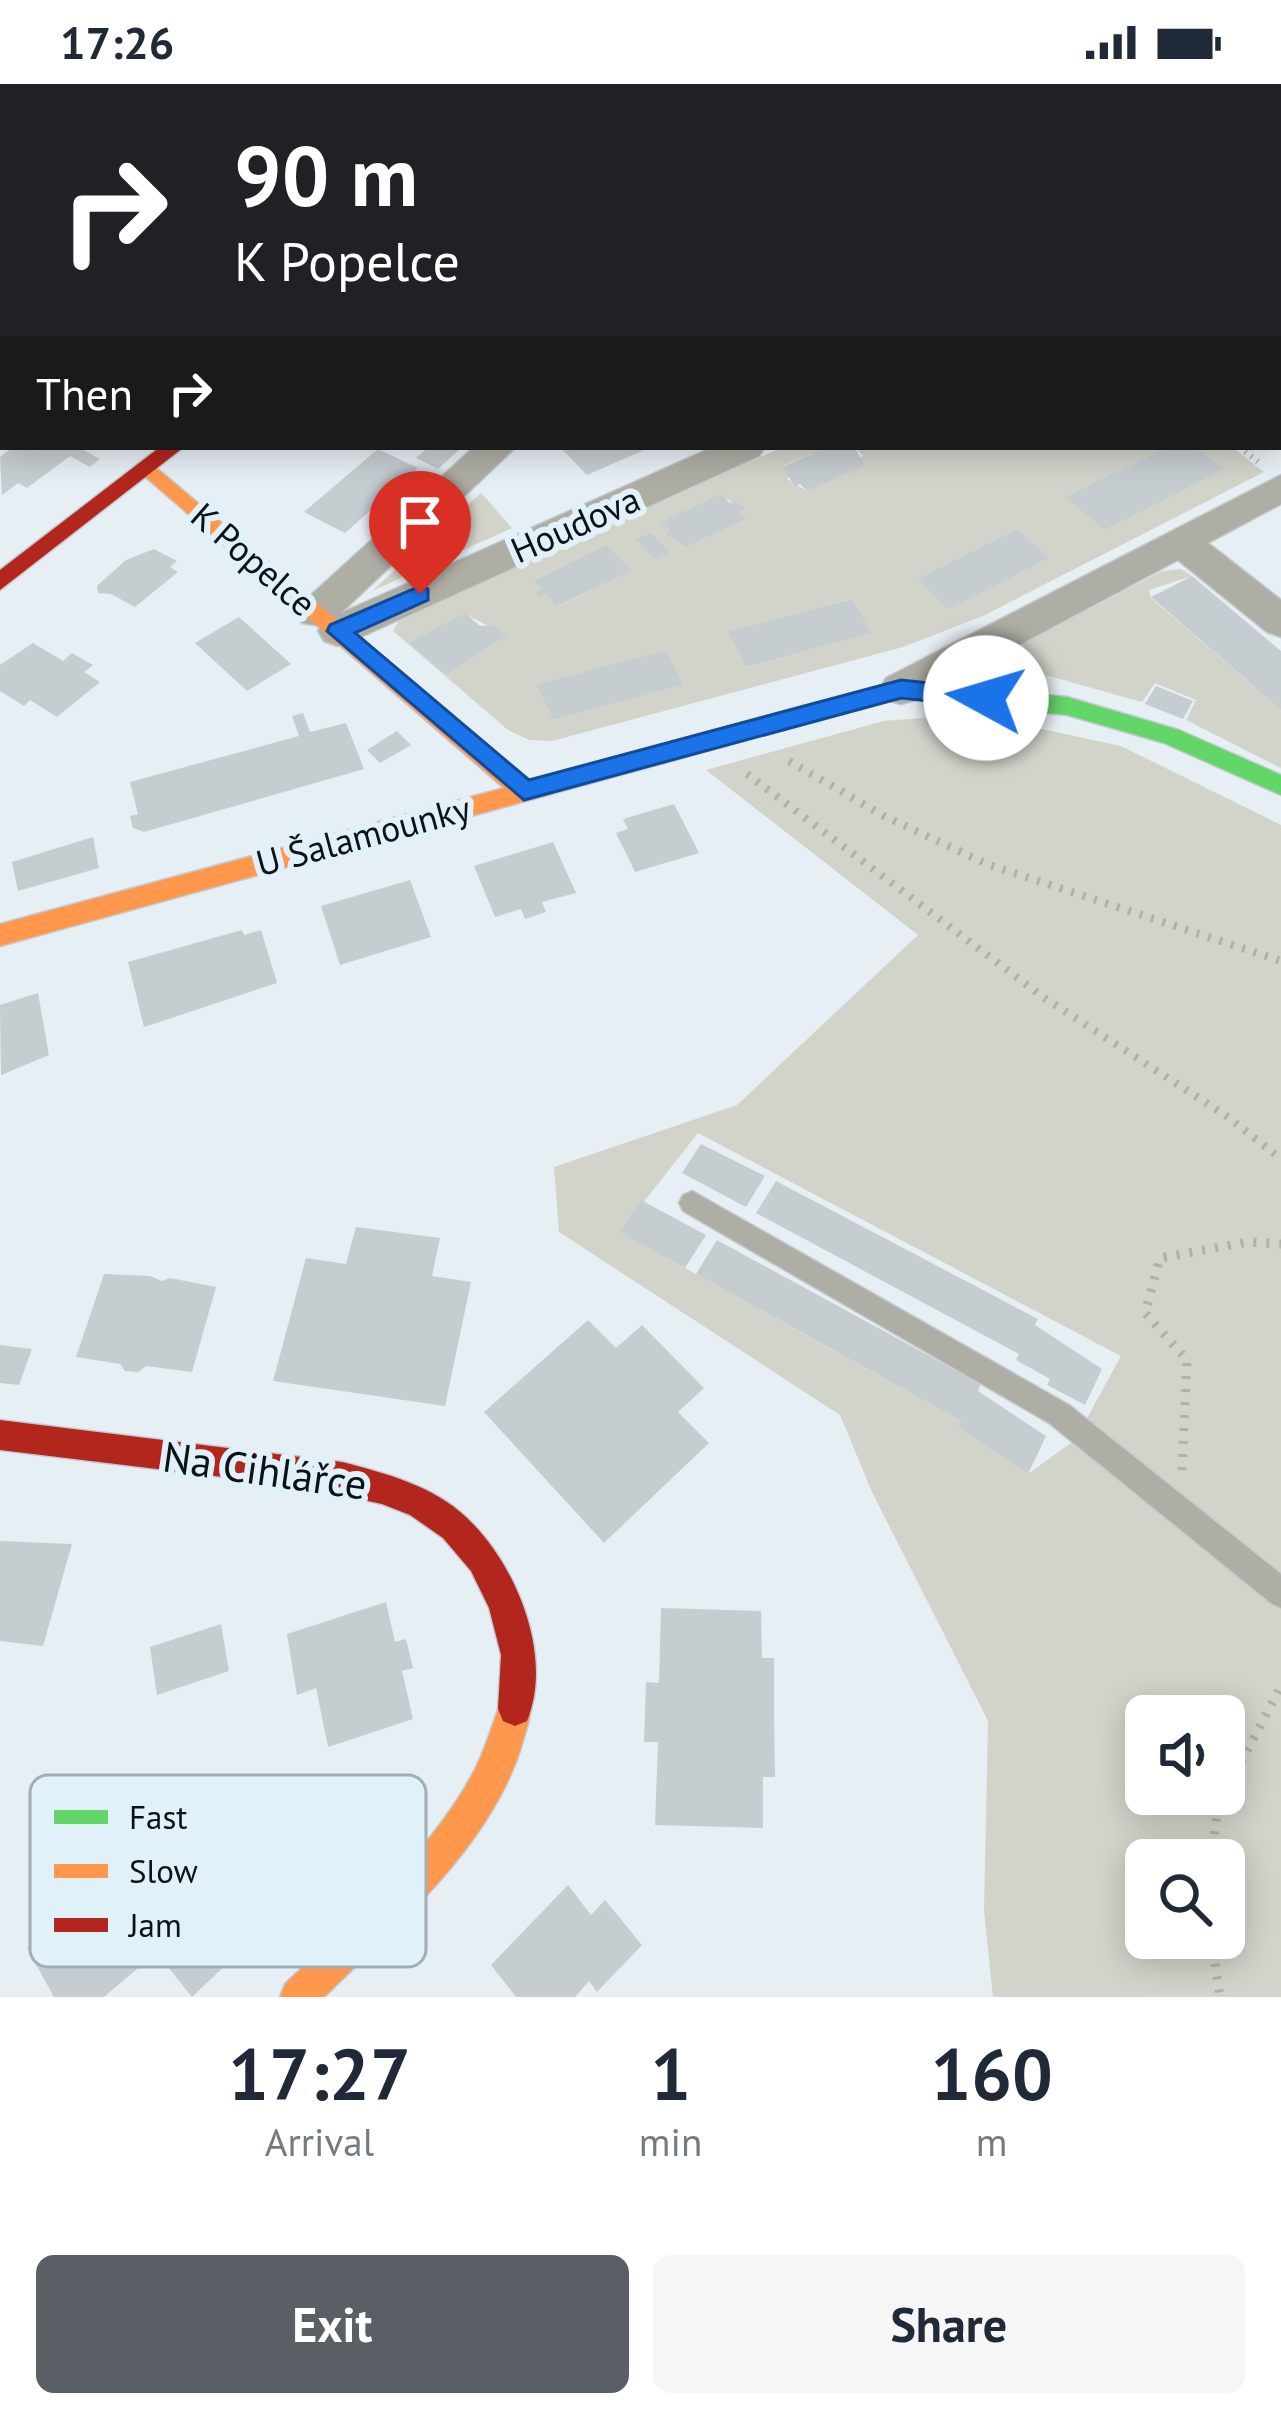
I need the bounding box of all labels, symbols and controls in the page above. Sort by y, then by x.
text: 17:26 [60,13,174,71]
text: 90 m [234,120,418,229]
icon: right [36,132,192,288]
text: K Popelce [234,226,460,296]
icon: right [157,360,223,426]
text: Then [36,364,133,422]
pin [369,471,471,594]
street label: Houdova [503,475,647,573]
icon: arrive [387,489,453,555]
street label: K Popelce [182,492,326,626]
position arrow [923,635,1049,761]
street label: U Šalamounky [251,784,475,886]
street label: Na Cihlářce [160,1428,370,1512]
map controls [1125,1695,1245,1959]
button: sound [1125,1695,1245,1815]
legend [30,1775,426,1967]
text: Fast [129,1795,188,1838]
button: search [1125,1839,1245,1959]
text: Slow [129,1849,198,1892]
text: Jam [127,1903,182,1946]
text: 17:27 [228,2027,411,2120]
text: 1 [650,2027,691,2120]
text: 160 [930,2027,1053,2120]
text: Arrival [265,2116,374,2167]
text: min [639,2116,702,2167]
text: m [976,2116,1007,2167]
button: Exit [36,2255,629,2393]
button: Share [653,2255,1245,2393]

